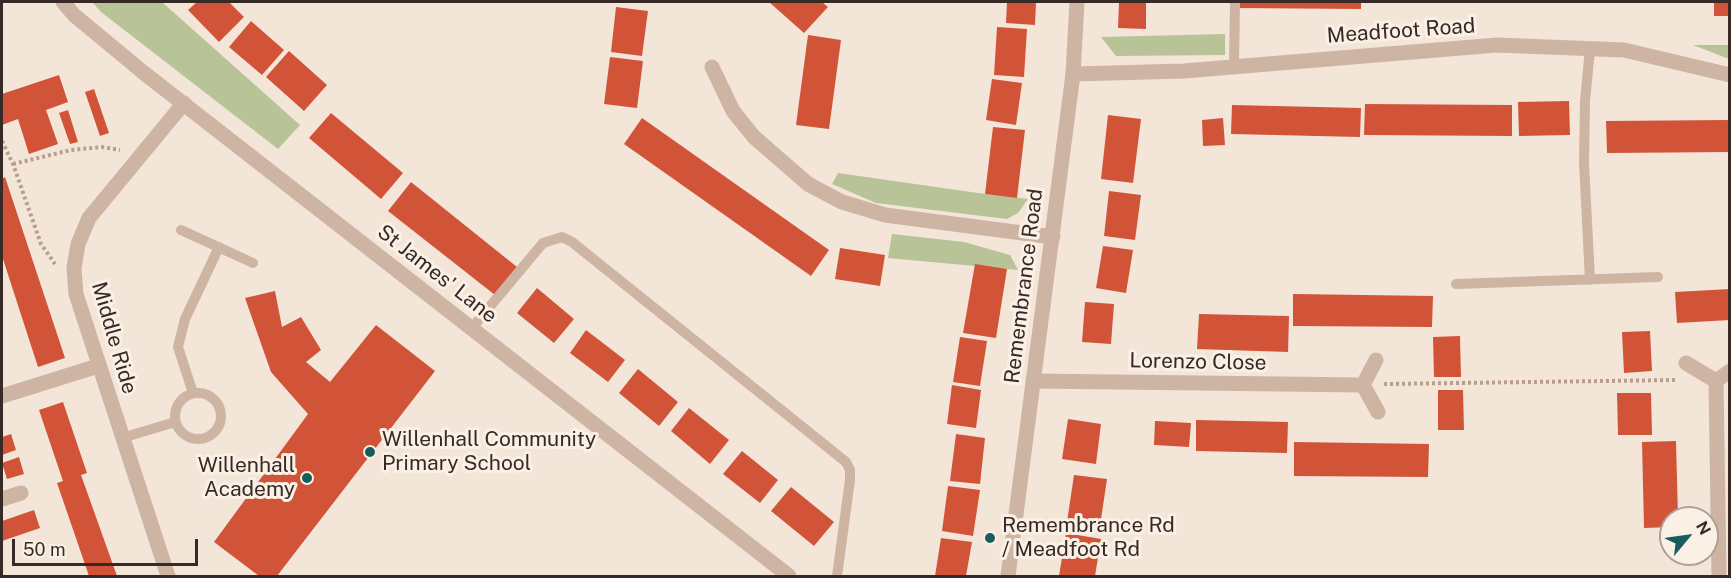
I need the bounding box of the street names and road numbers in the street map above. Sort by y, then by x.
street label: Meadfoot Road [1326,13,1476,49]
street label: Remembrance Road [1000,187,1048,385]
street label: St James' Lane [372,219,502,329]
street label: Middle Ride [86,279,142,397]
street label: Lorenzo Close [1129,348,1267,376]

